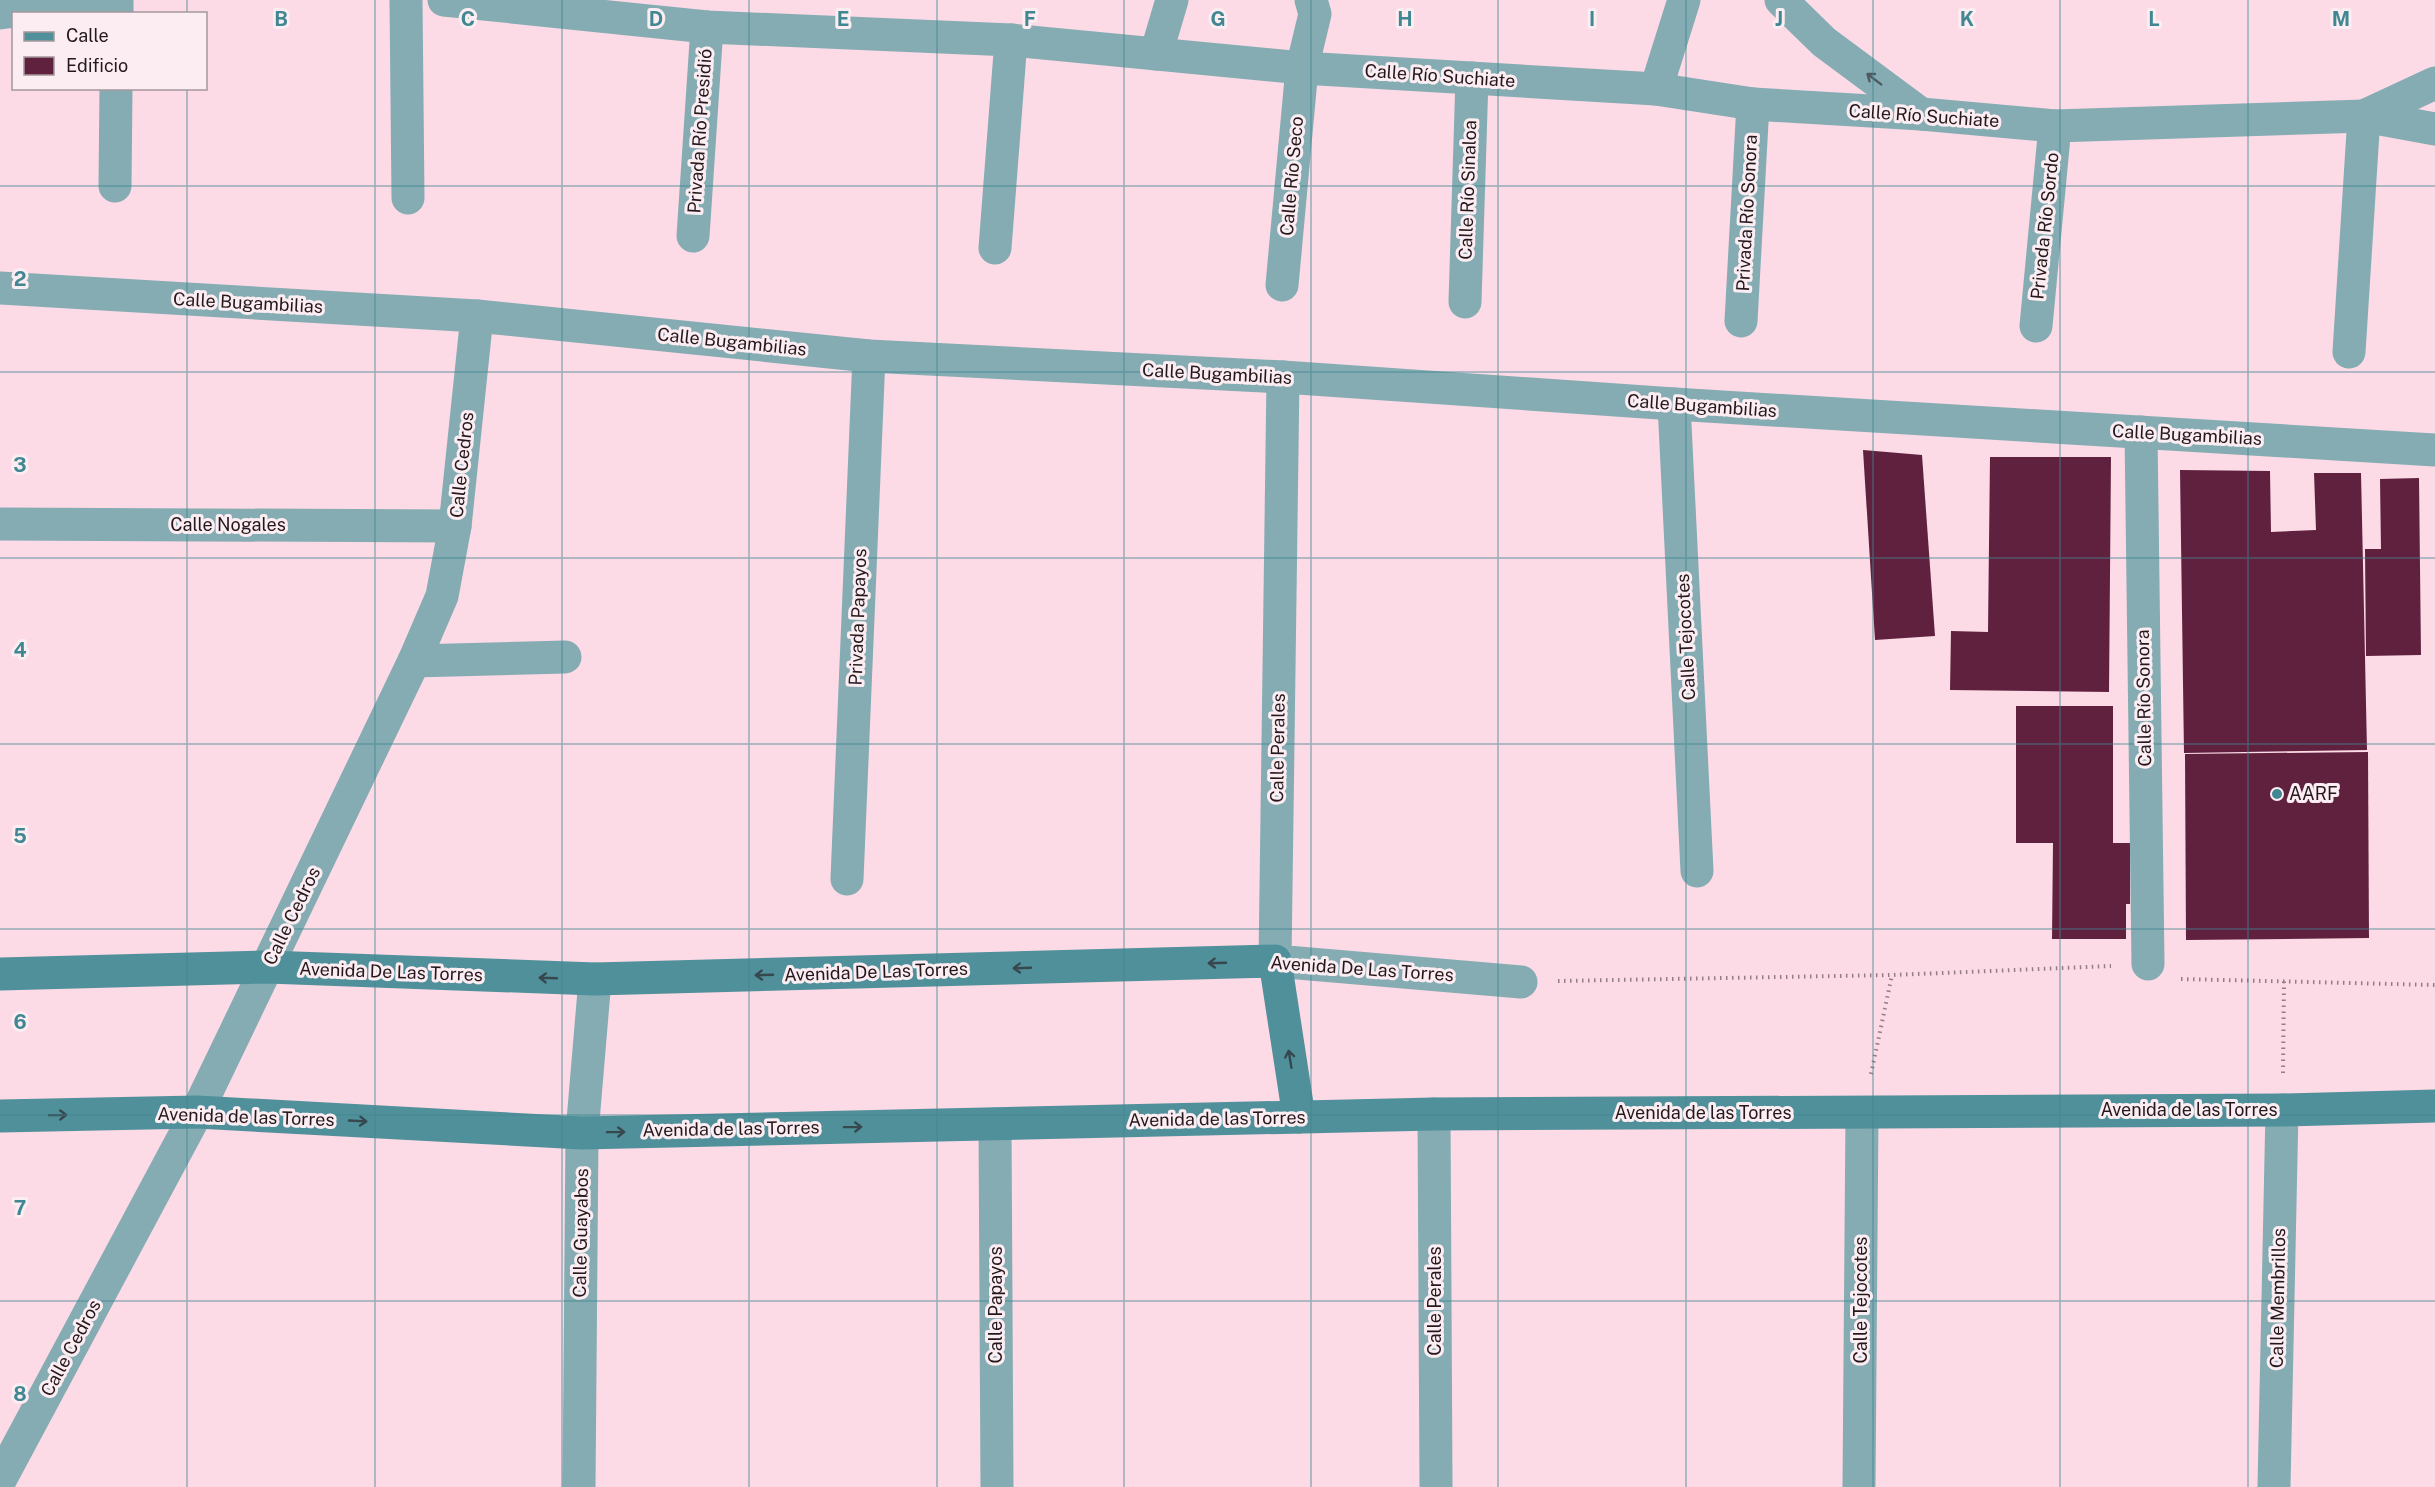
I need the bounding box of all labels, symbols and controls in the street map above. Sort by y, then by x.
text: B [274,7,288,31]
text: C [461,7,475,31]
text: D [649,7,663,31]
text: E [837,7,849,31]
text: F [1024,7,1036,31]
text: G [1210,7,1226,31]
text: H [1397,7,1413,31]
text: I [1589,7,1595,31]
text: J [1775,7,1783,31]
text: K [1960,7,1974,31]
text: L [2148,7,2160,31]
text: M [2332,7,2350,31]
legend [12,12,207,90]
text: Calle [66,25,109,46]
street label: Privada Río Presidió [683,48,716,214]
text: Edificio [66,55,128,76]
street label: Calle Río Suchiate [1364,60,1516,91]
one-way arrow [1866,73,1882,86]
street label: Calle Río Suchiate [1848,100,2000,131]
street label: Calle Río Seco [1276,115,1307,237]
street label: Calle Río Sinaloa [1455,120,1480,260]
street label: Privada Río Sonora [1732,134,1761,292]
street label: Privada Río Sordo [2026,151,2063,301]
text: 2 [14,267,26,291]
street label: Calle Bugambilias [173,288,323,317]
street label: Calle Bugambilias [656,323,808,360]
street label: Calle Bugambilias [1142,359,1292,388]
street label: Calle Bugambilias [1627,390,1778,421]
street label: Calle Cedros [445,411,478,519]
street label: Calle Bugambilias [2112,420,2262,449]
text: 3 [13,453,27,477]
street label: Calle Nogales [170,514,286,535]
street label: Privada Papayos [845,548,870,686]
street label: Calle Tejocotes [1672,573,1699,701]
street label: Calle Río Sonora [2132,629,2155,767]
text: 4 [13,638,27,662]
street label: Calle Perales [1266,693,1289,803]
place label: AARF [2289,783,2338,804]
marker: AARF [2270,787,2284,801]
text: 5 [13,824,27,848]
street label: Calle Cedros [259,863,324,968]
street label: Avenida De Las Torres [1270,952,1454,985]
one-way arrow [1208,957,1228,968]
street label: Avenida De Las Torres [299,958,483,985]
street label: Avenida De Las Torres [784,958,968,985]
one-way arrow [1013,962,1033,974]
one-way arrow [755,969,775,980]
one-way arrow [539,972,559,983]
text: 6 [13,1010,27,1034]
one-way arrow [1284,1050,1295,1070]
street label: Avenida de las Torres [2100,1099,2278,1120]
street label: Avenida de las Torres [1614,1102,1792,1123]
street label: Avenida de las Torres [157,1103,335,1130]
street label: Avenida de las Torres [1128,1106,1306,1131]
one-way arrow [48,1109,68,1121]
one-way arrow [348,1115,368,1126]
street label: Avenida de las Torres [642,1116,820,1141]
one-way arrow [842,1121,862,1132]
one-way arrow [605,1126,625,1138]
street label: Calle Guayabos [569,1168,592,1298]
text: 7 [14,1196,26,1220]
street label: Calle Membrillos [2266,1228,2289,1368]
street label: Calle Tejocotes [1850,1237,1871,1363]
street label: Calle Papayos [985,1246,1006,1364]
street label: Calle Perales [1424,1246,1445,1356]
street label: Calle Cedros [36,1296,105,1400]
text: 8 [13,1382,27,1406]

